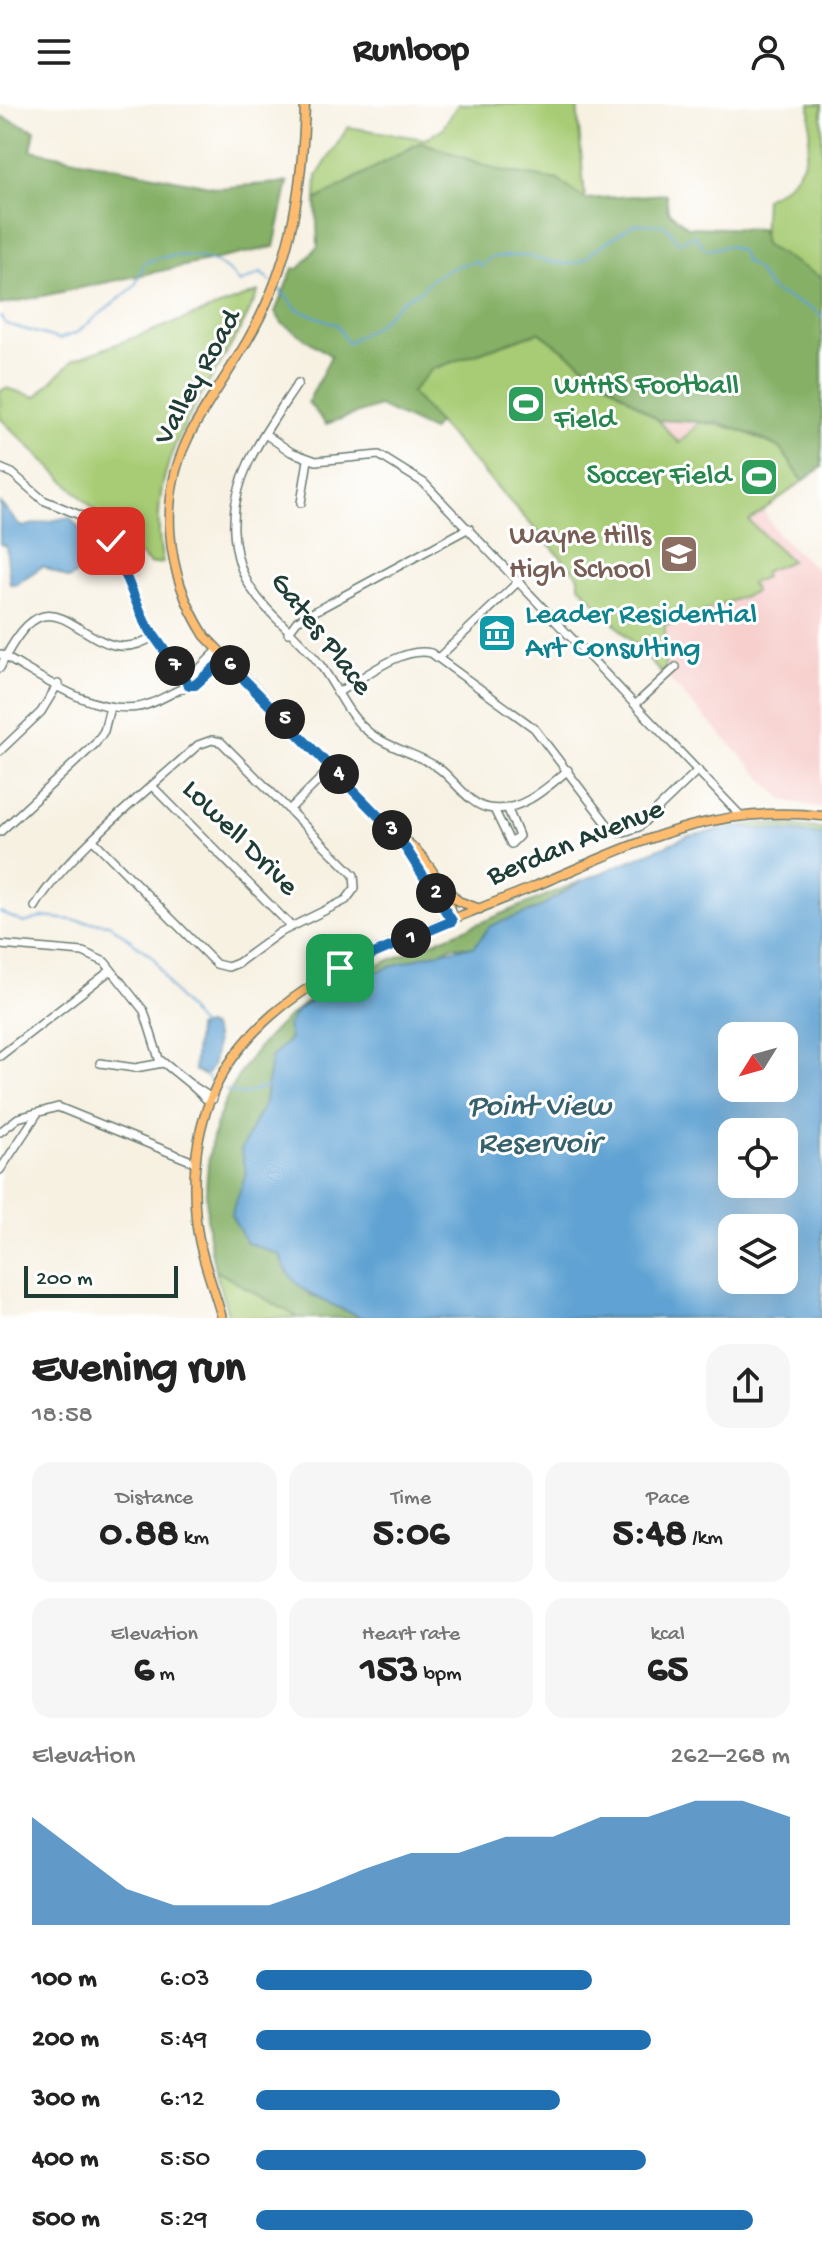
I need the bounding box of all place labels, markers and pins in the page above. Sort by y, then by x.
place label: WHHS Football Field [553,370,739,439]
sports icon: WHHS Football Field [505,383,547,425]
sports icon: Soccer Field [738,456,780,498]
place label: Soccer Field [586,460,733,495]
pin [77,507,145,575]
place label: Wayne Hills High School [509,520,652,589]
school or university icon: Wayne Hills High School [658,533,700,575]
place label: Leader Residential Art Consulting [525,599,757,668]
museum icon: Leader Residential Art Consulting [476,612,518,654]
pin: 6 [210,645,250,685]
pin: 7 [155,646,195,686]
pin: 5 [265,699,305,739]
pin: 4 [319,754,359,794]
pin: 3 [372,810,412,850]
pin: 2 [416,873,456,913]
pin: 1 [391,918,431,958]
pin [306,934,374,1002]

